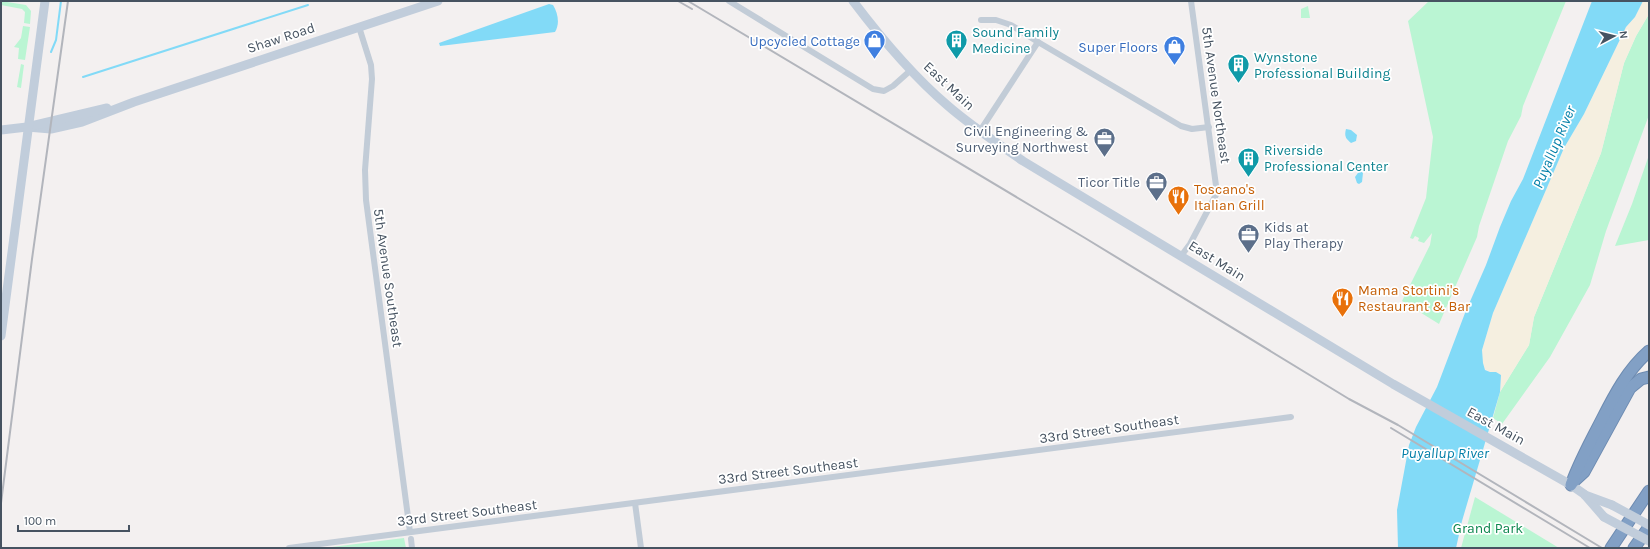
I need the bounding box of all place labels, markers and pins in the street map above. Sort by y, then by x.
place label: Sound Family Medicine [972,24,1060,57]
building icon: Sound Family Medicine [944,27,970,60]
shop icon: Upcycled Cottage [862,28,888,61]
place label: Upcycled Cottage [749,33,860,50]
shop icon: Super Floors [1161,34,1187,67]
place label: Super Floors [1078,39,1158,56]
place label: Wynstone Professional Building [1254,49,1391,82]
building icon: Wynstone Professional Building [1226,52,1252,85]
place label: Civil Engineering & Surveying Northwest [955,123,1088,156]
office icon: Civil Engineering & Surveying Northwest [1091,126,1117,159]
place label: Riverside Professional Center [1264,142,1389,175]
building icon: Riverside Professional Center [1236,145,1262,178]
office icon: Ticor Title [1143,169,1169,202]
place label: Ticor Title [1078,174,1140,191]
place label: Toscano's Italian Grill [1194,181,1265,214]
restaurant icon: Toscano's Italian Grill [1165,184,1191,217]
place label: Kids at Play Therapy [1264,219,1344,252]
office icon: Kids at Play Therapy [1235,222,1261,255]
place label: Mama Stortini's Restaurant & Bar [1358,282,1471,315]
restaurant icon: Mama Stortini's Restaurant & Bar [1330,285,1356,318]

